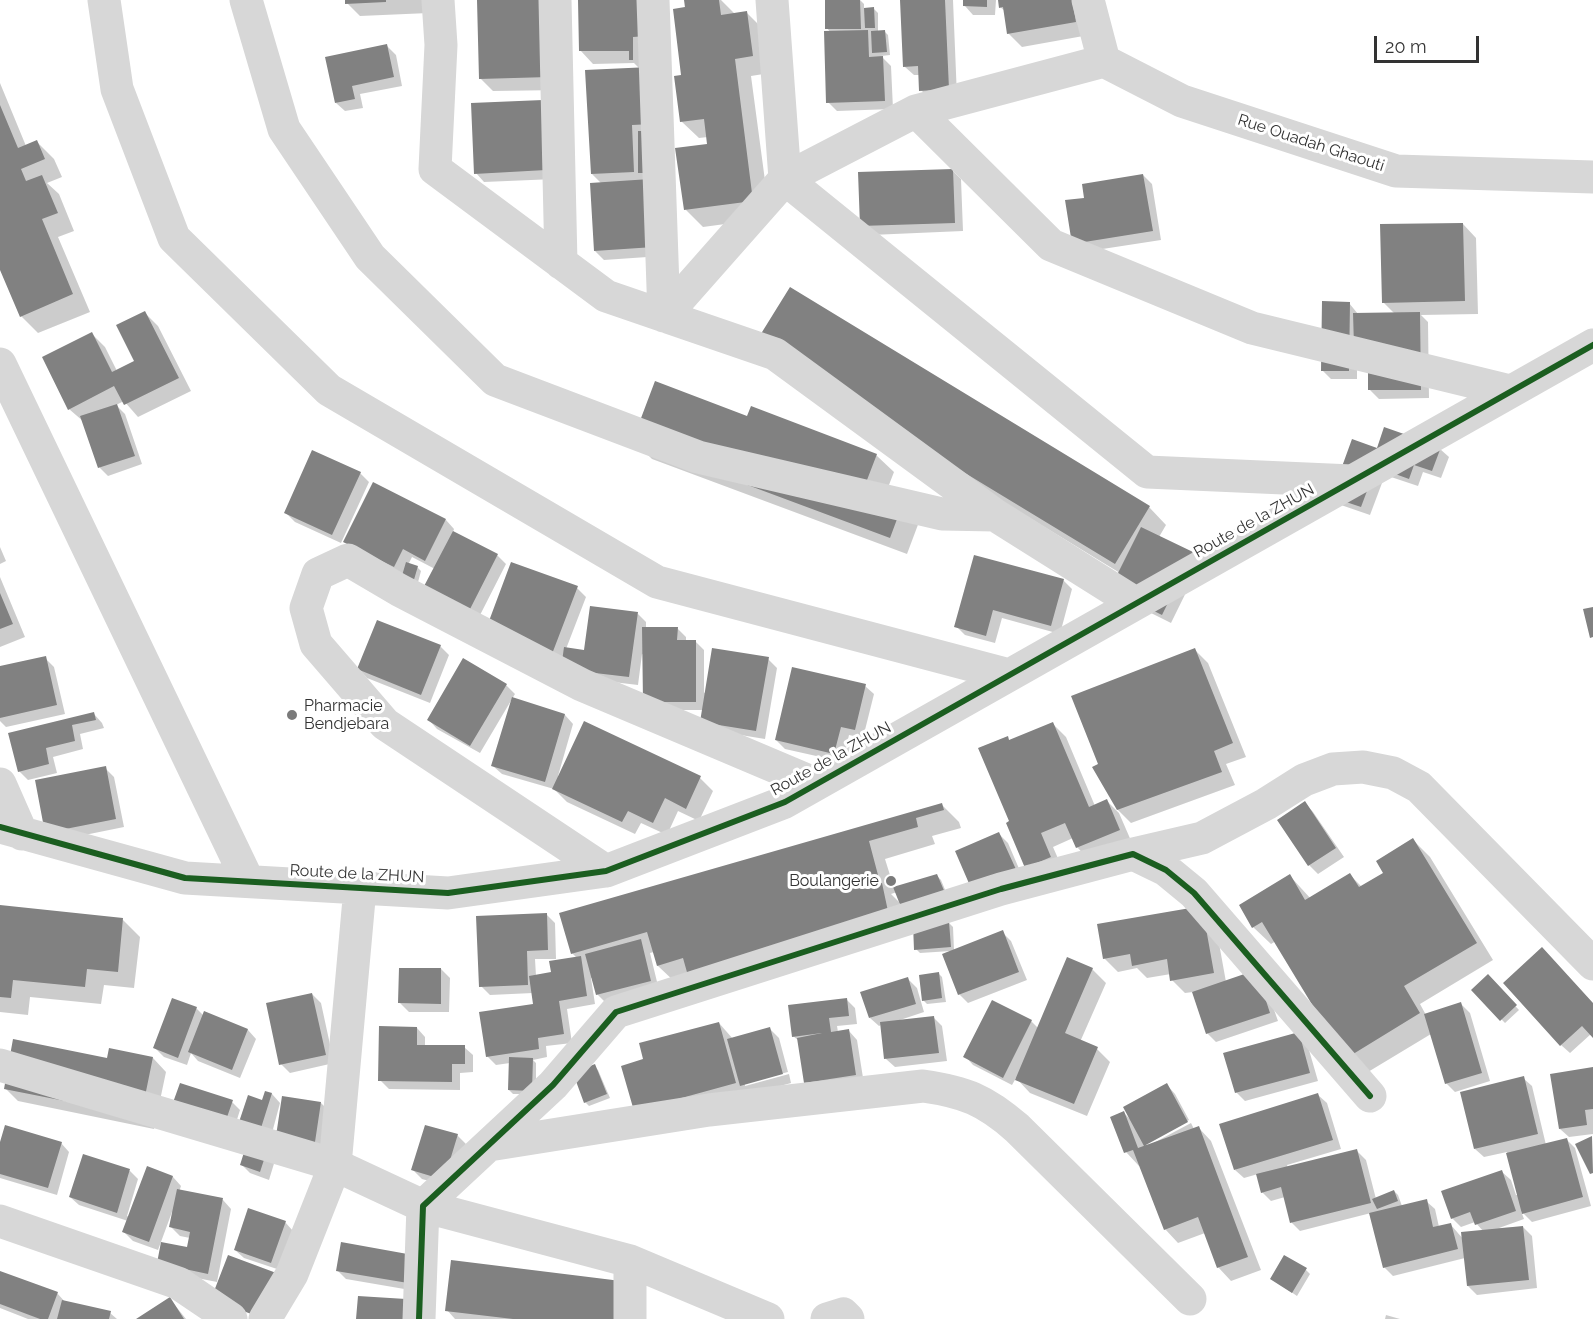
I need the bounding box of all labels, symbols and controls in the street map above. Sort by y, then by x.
scale bar [1377,24,1482,62]
text: 20 m [1385,36,1427,57]
street label: Rue Ouadah Ghaouti [1235,110,1387,176]
street label: Route de la ZHUN [1190,480,1318,562]
place label: Pharmacie Bendjebara [304,696,389,734]
marker: Pharmacie Bendjebara [285,708,299,722]
street label: Route de la ZHUN [767,718,895,800]
street label: Route de la ZHUN [289,861,425,887]
place label: Boulangerie [789,871,879,891]
marker: Boulangerie [884,874,898,888]

